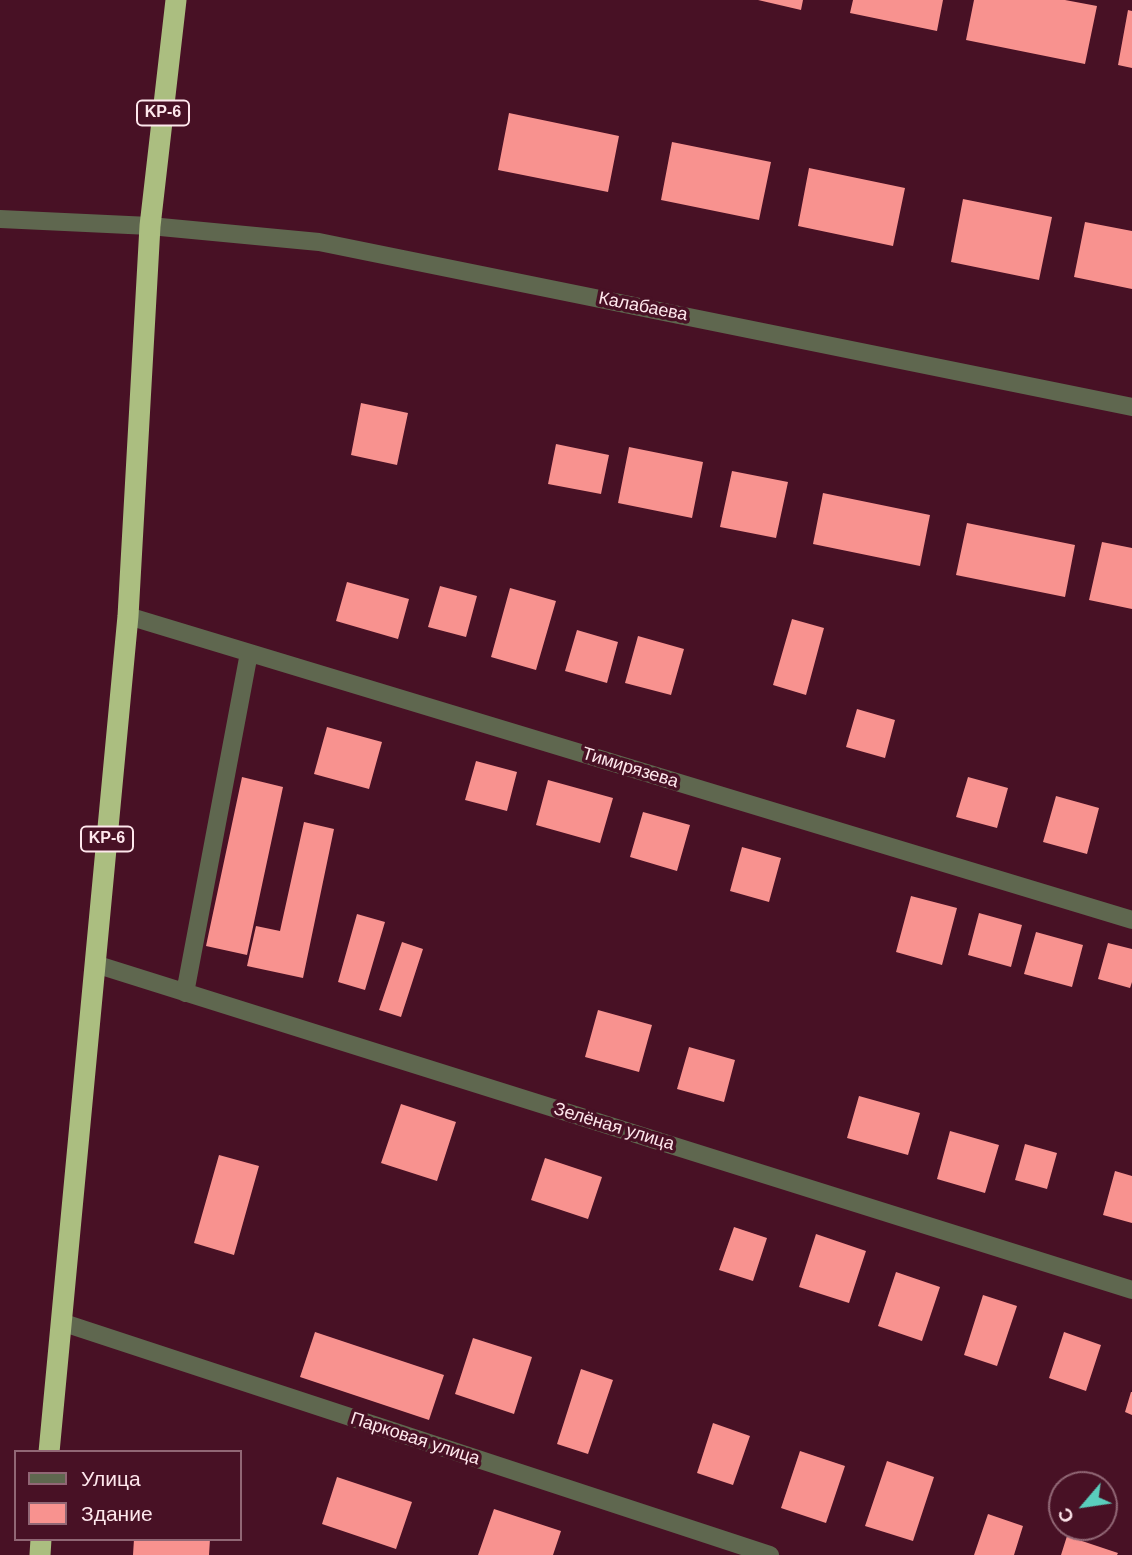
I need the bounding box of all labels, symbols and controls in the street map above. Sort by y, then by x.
road number: KP-6 [137,100,189,125]
street label: Калабаева [597,288,689,326]
street label: Тимирязева [579,743,681,793]
road number: KP-6 [81,826,133,852]
street label: Зелёная улица [551,1098,677,1156]
street label: Парковая улица [348,1408,482,1470]
legend [14,1450,242,1541]
text: Улица [81,1467,141,1490]
north arrow [1048,1471,1118,1541]
text: Здание [81,1502,153,1525]
text: С [1053,1504,1078,1527]

